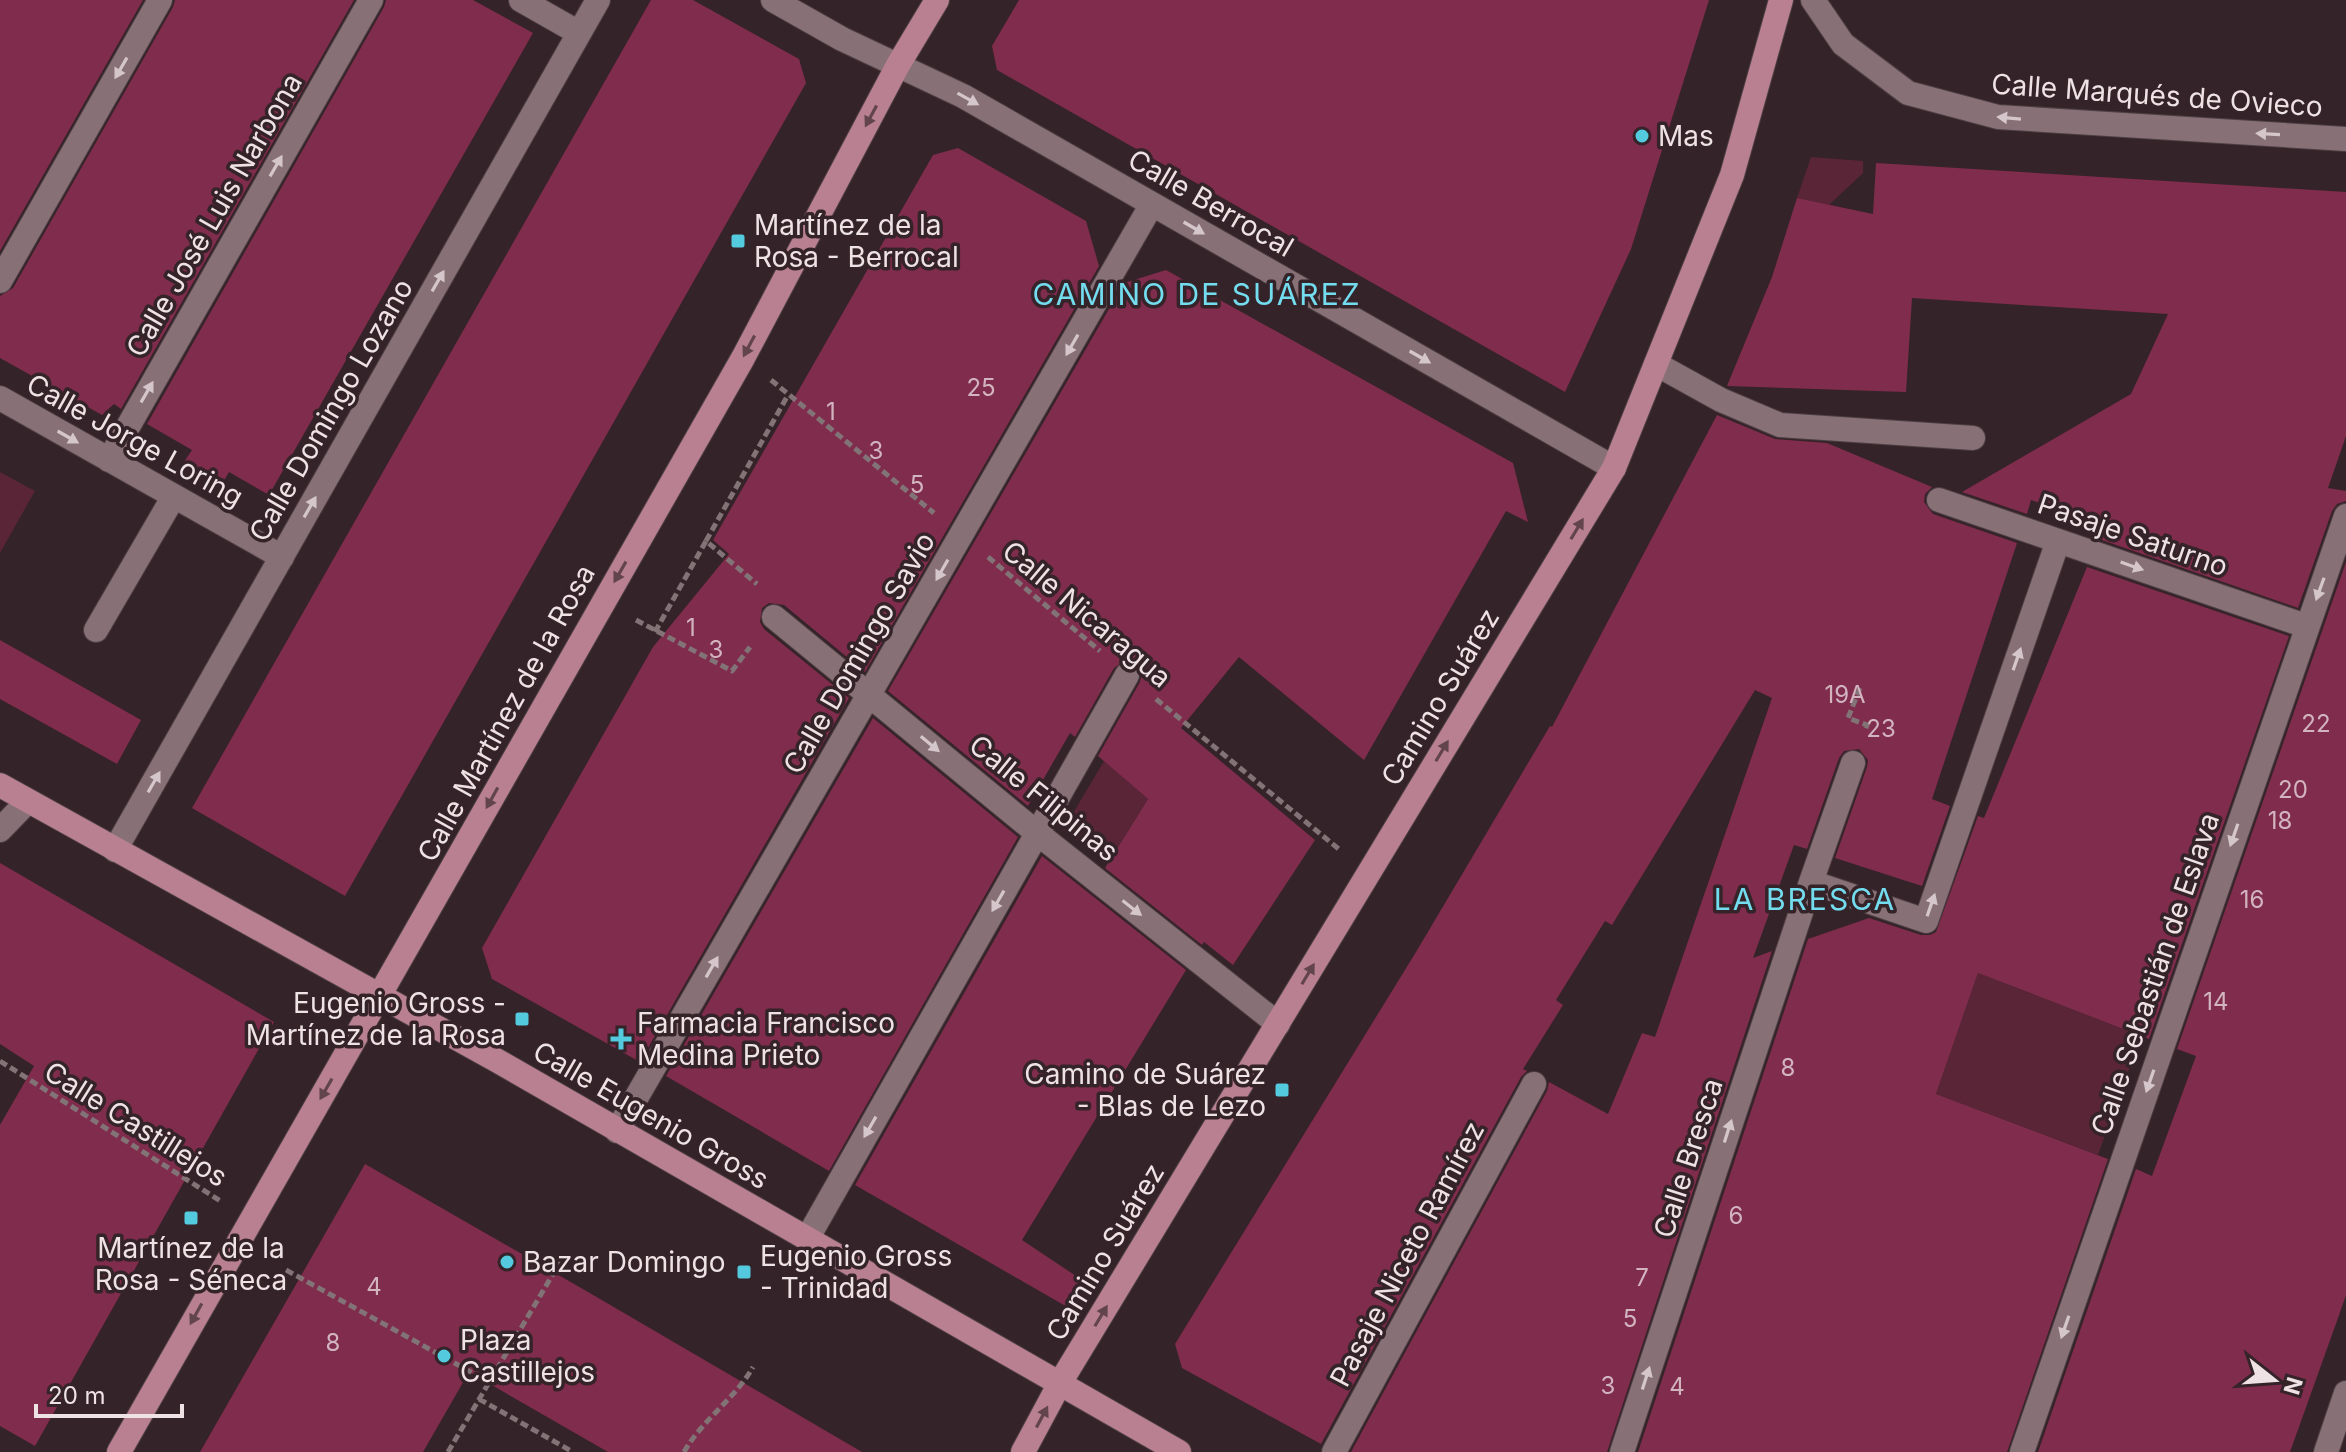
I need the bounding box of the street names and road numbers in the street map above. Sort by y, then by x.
street label: Calle Marqués de Ovieco [1990,66,2324,124]
street label: Calle José Luis Narbona [119,67,309,363]
street label: Calle Berrocal [1122,142,1300,264]
street label: Calle Domingo Lozano [242,273,420,547]
street label: Calle Jorge Loring [21,366,249,514]
street label: Pasaje Saturno [2033,487,2233,583]
street label: Calle Domingo Savio [776,526,942,780]
street label: Calle Nicaragua [996,534,1178,694]
street label: Calle Martínez de la Rosa [410,559,602,867]
street label: Camino Suárez [1374,602,1506,792]
street label: Calle Filipinas [963,728,1125,868]
street label: Calle Sebastián de Eslava [2084,808,2226,1140]
street label: Calle Eugenio Gross [527,1034,775,1196]
street label: Calle Castillejos [38,1054,234,1194]
street label: Calle Bresca [1646,1074,1730,1242]
street label: Pasaje Niceto Ramírez [1323,1116,1491,1392]
street label: Camino Suárez [1039,1157,1171,1347]

